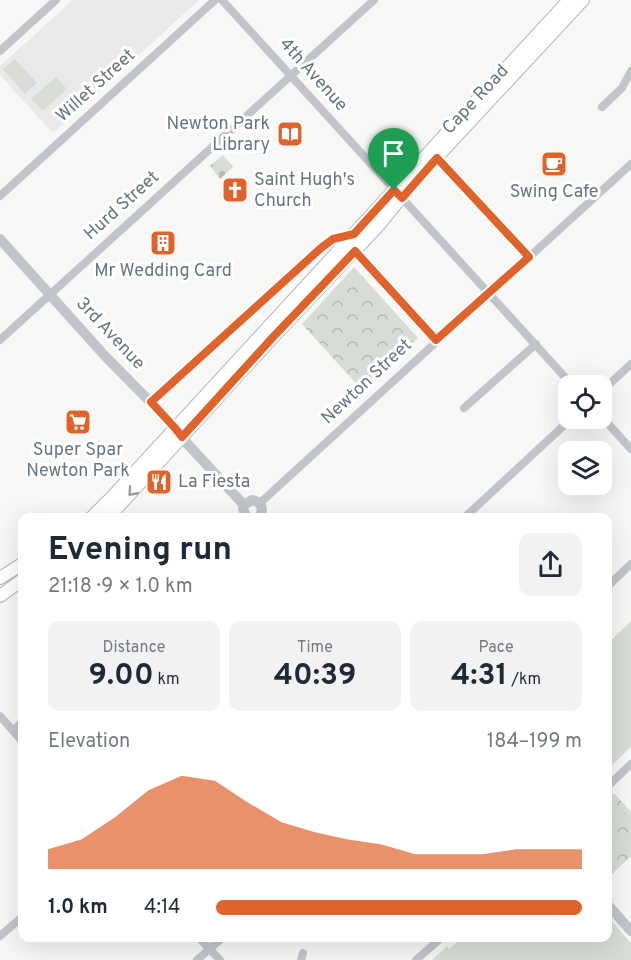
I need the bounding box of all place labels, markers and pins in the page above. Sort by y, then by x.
place label: Newton Park Library [167,113,270,157]
library icon: Newton Park Library [275,119,305,149]
pin [368,128,419,190]
cafe icon: Swing Cafe [539,149,569,179]
place label: Saint Hugh's Church [254,169,355,213]
church icon: Saint Hugh's Church [220,175,250,205]
place label: Swing Cafe [510,181,598,204]
building icon: Mr Wedding Card [148,228,178,258]
place label: Mr Wedding Card [94,260,232,283]
supermarket icon: Super Spar Newton Park [63,407,93,437]
place label: Super Spar Newton Park [26,439,130,483]
restaurant icon: La Fiesta [144,467,174,497]
place label: La Fiesta [178,471,250,494]

